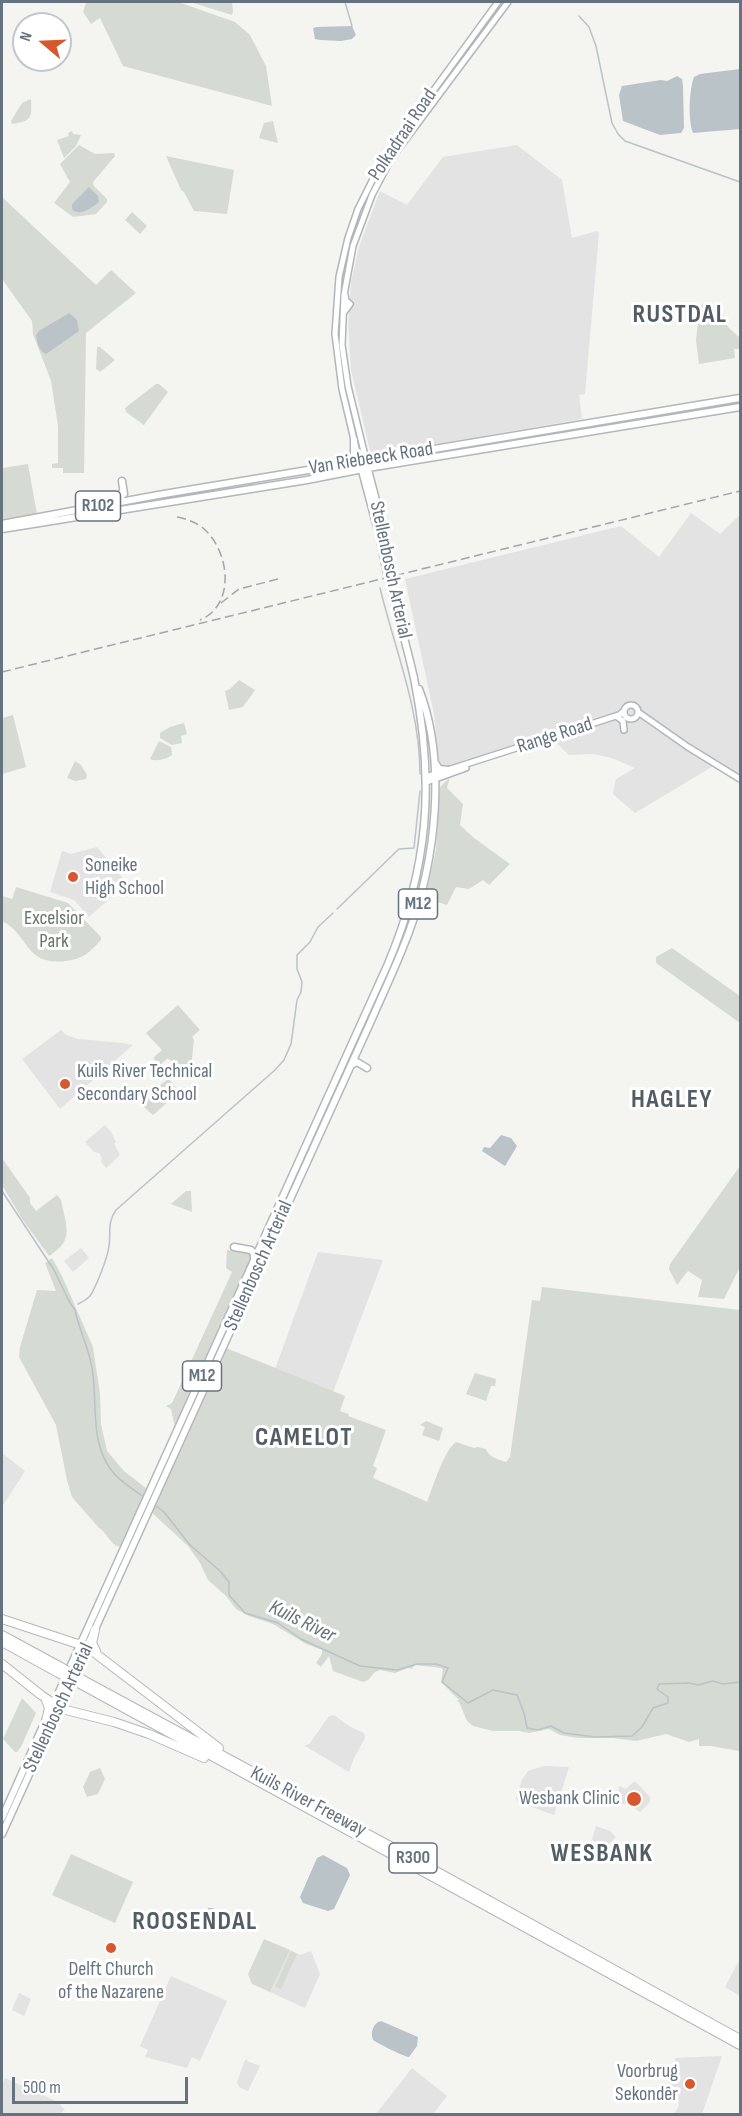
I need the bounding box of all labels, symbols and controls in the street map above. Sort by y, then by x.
north arrow [12,12,72,72]
text: N [16,30,37,44]
street label: Polkadraai Road [364,85,442,185]
district label: RUSTDAL [632,299,728,331]
street label: Van Riebeeck Road [307,437,435,481]
road number: R102 [76,491,120,521]
street label: Stellenbosch Arterial [364,499,416,641]
street label: Range Road [514,713,596,759]
place label: Soneike High School [85,854,164,901]
marker: Soneike High School [66,870,80,884]
road number: M12 [398,889,438,919]
park label: Excelsior Park [24,907,84,954]
place label: Kuils River Technical Secondary School [77,1060,212,1107]
marker: Kuils River Technical Secondary School [58,1077,72,1091]
district label: HAGLEY [631,1084,713,1116]
street label: Stellenbosch Arterial [220,1197,298,1335]
road number: M12 [182,1361,222,1391]
district label: CAMELOT [255,1422,353,1454]
water label: Kuils River [265,1595,339,1649]
street label: Stellenbosch Arterial [19,1640,99,1776]
street label: Kuils River Freeway [246,1761,370,1843]
place label: Wesbank Clinic [519,1787,620,1811]
marker: Wesbank Clinic [625,1790,643,1808]
district label: WESBANK [550,1838,654,1870]
road number: R300 [389,1843,437,1873]
district label: ROOSENDAL [132,1906,258,1938]
marker: Delft Church of the Nazarene [104,1941,118,1955]
place label: Delft Church of the Nazarene [58,1958,164,2005]
place label: Voorbrug Sekondêr [615,2060,678,2107]
scale bar [15,2065,190,2103]
text: 500 m [23,2077,61,2098]
marker: Voorbrug Sekondêr [683,2077,697,2091]

